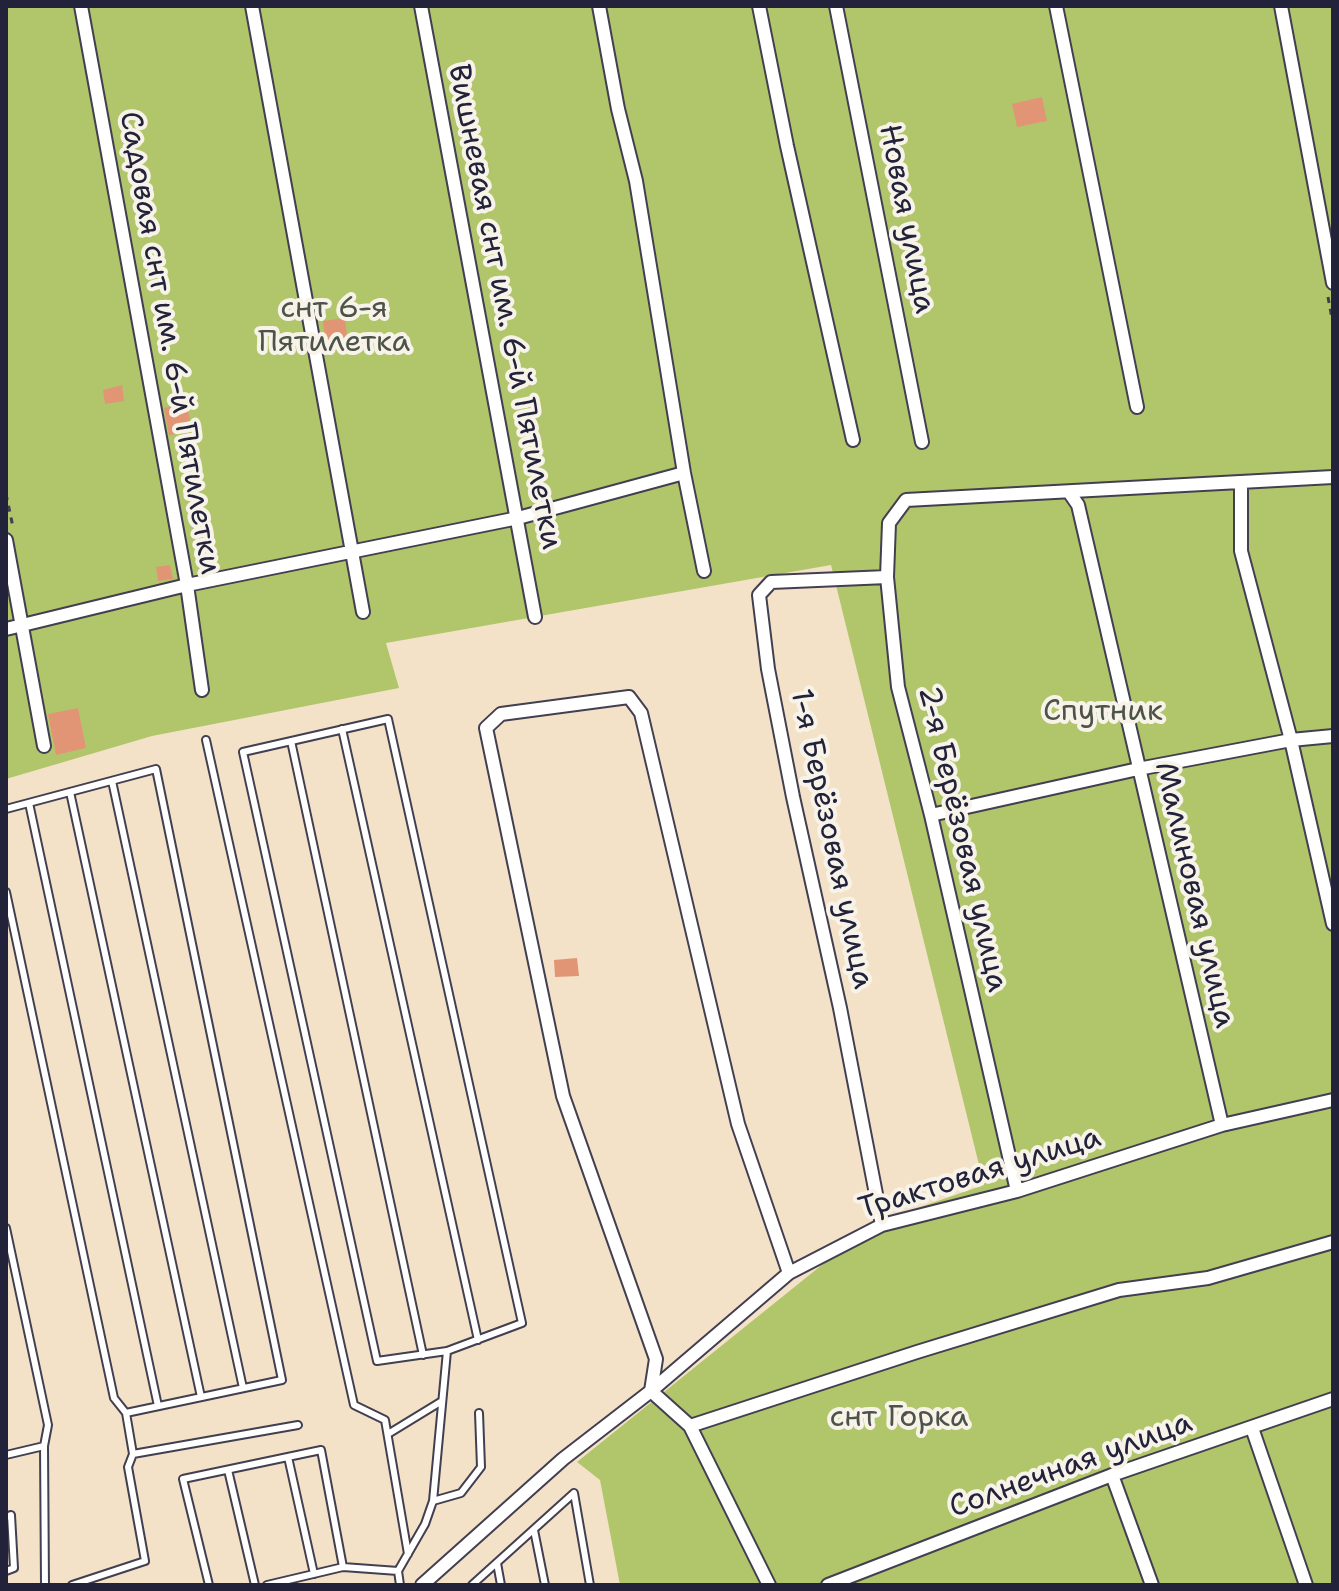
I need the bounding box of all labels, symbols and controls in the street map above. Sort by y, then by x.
street label: Вишневая снт им. 6-й Пятилетки [439,61,569,553]
street label: Садовая снт им. 6-й Пятилетки [111,109,227,577]
street label: Новая улица [870,122,942,316]
park label: снт 6-я Пятилетка [258,291,410,362]
street label: 2-я Берёзовая улица [909,683,1015,995]
street label: 1-я Берёзовая улица [782,686,880,992]
park label: Спутник [1043,694,1163,730]
street label: Малиновая улица [1146,758,1242,1032]
street label: Трактовая улица [855,1120,1105,1228]
park label: снт Горка [830,1400,968,1436]
street label: Солнечная улица [945,1405,1197,1527]

